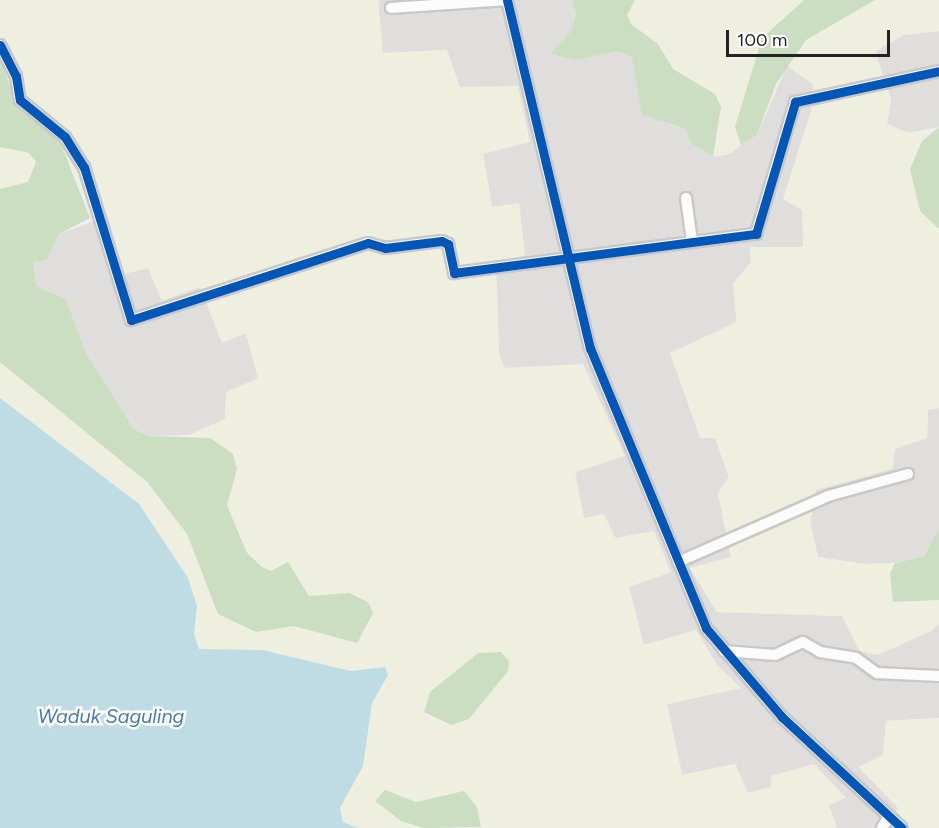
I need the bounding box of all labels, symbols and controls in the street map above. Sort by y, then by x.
scale bar [729,18,892,56]
text: 100 m [737,29,787,51]
water label: Waduk Saguling [38,704,184,728]

